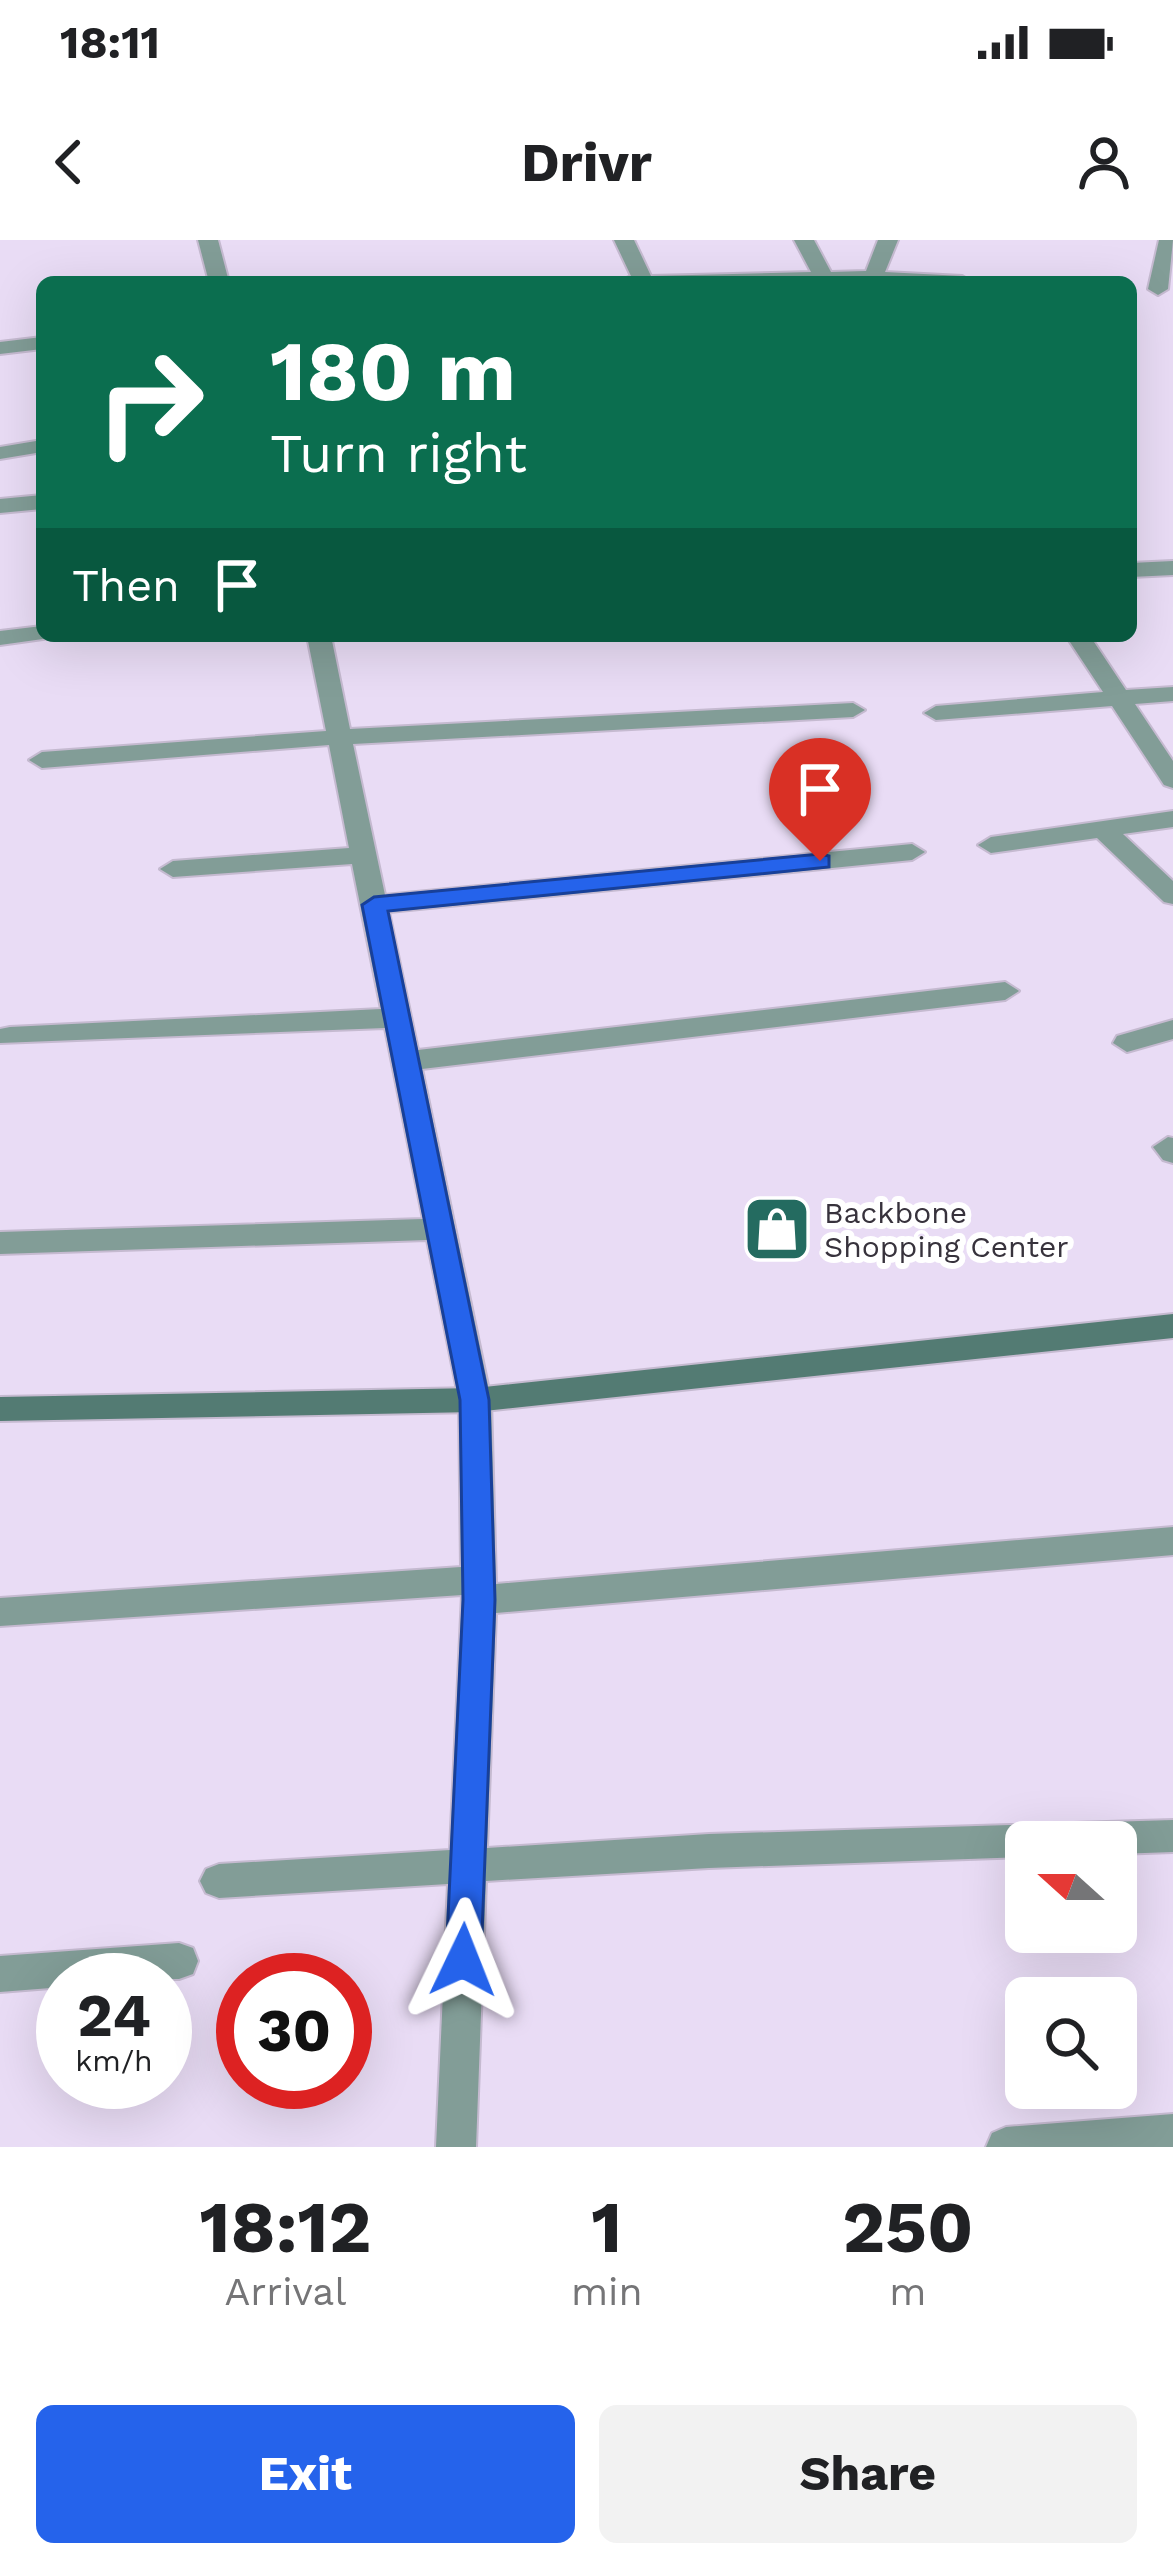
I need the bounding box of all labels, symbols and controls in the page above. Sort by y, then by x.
text: 18:11 [60,16,160,69]
icon: back [36,129,102,195]
icon: person [1071,129,1137,195]
text: Drivr [521,131,652,194]
text: 180 m [270,322,516,420]
icon: right [72,324,228,480]
text: Turn right [270,422,527,485]
icon: arrive [204,552,270,618]
text: Then [72,559,180,612]
pin [769,738,871,861]
icon: arrive [787,756,853,822]
shop icon: Backbone Shopping Center [742,1194,812,1264]
place label: Backbone Shopping Center [824,1195,1069,1264]
north arrow [1005,1821,1137,1953]
map controls [1005,1821,1137,2109]
position arrow [400,1897,526,2023]
speed limit sign: 30 [216,1953,372,2109]
button: search [1005,1977,1137,2109]
text: 24 [77,1980,151,2051]
text: km/h [75,2043,153,2078]
text: 18:12 [200,2185,371,2269]
text: 1 [591,2185,622,2269]
text: 250 [842,2185,973,2269]
text: Arrival [225,2269,346,2314]
text: min [571,2269,643,2314]
text: m [889,2269,926,2314]
button: Exit [36,2405,575,2543]
button: Share [599,2405,1137,2543]

